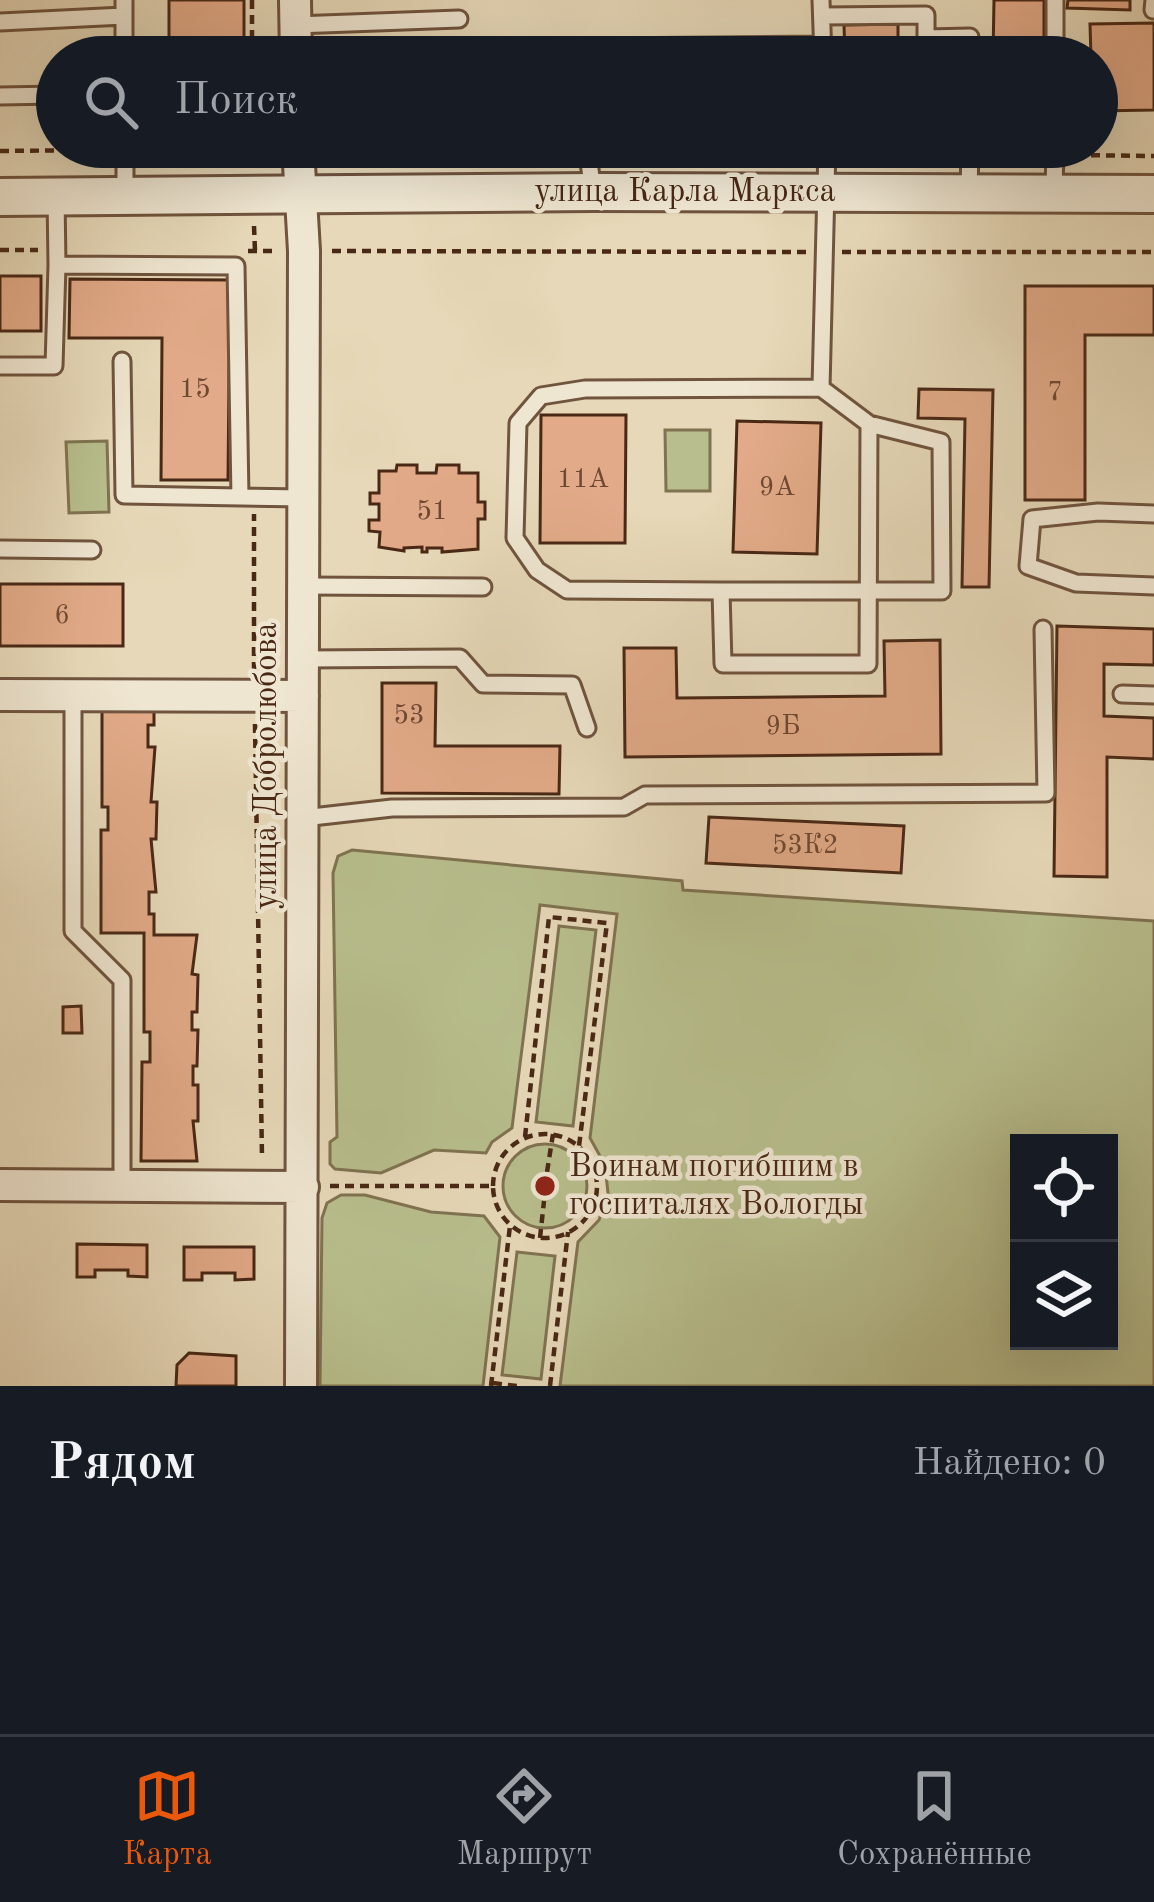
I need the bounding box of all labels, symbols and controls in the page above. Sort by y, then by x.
search box [36,36,1118,168]
icon: search [78,69,144,135]
text: Поиск [174,79,298,124]
street label: улица Карла Маркса [534,176,836,209]
house number: 15 [179,376,211,403]
house number: 7 [1047,379,1063,406]
house number: 11А [557,466,609,493]
house number: 9А [759,474,796,501]
house number: 51 [416,498,448,525]
house number: 6 [54,602,70,629]
street label: улица Добролюбова [251,622,284,910]
house number: 53 [393,702,425,729]
house number: 9Б [766,713,800,740]
house number: 53К2 [772,832,838,859]
map controls [1010,1134,1118,1350]
button: locate [1010,1134,1118,1242]
place label: Воинам погибшим в госпиталях Вологды [569,1151,864,1222]
marker: Воинам погибшим в госпиталях Вологды [532,1173,558,1199]
button: layers [1010,1242,1118,1350]
text: Рядом [48,1439,196,1490]
text: Найдено: 0 [913,1444,1106,1483]
tab: Карта [122,1763,212,1876]
tab: Маршрут [457,1763,592,1876]
tab: Сохранённые [837,1763,1032,1876]

